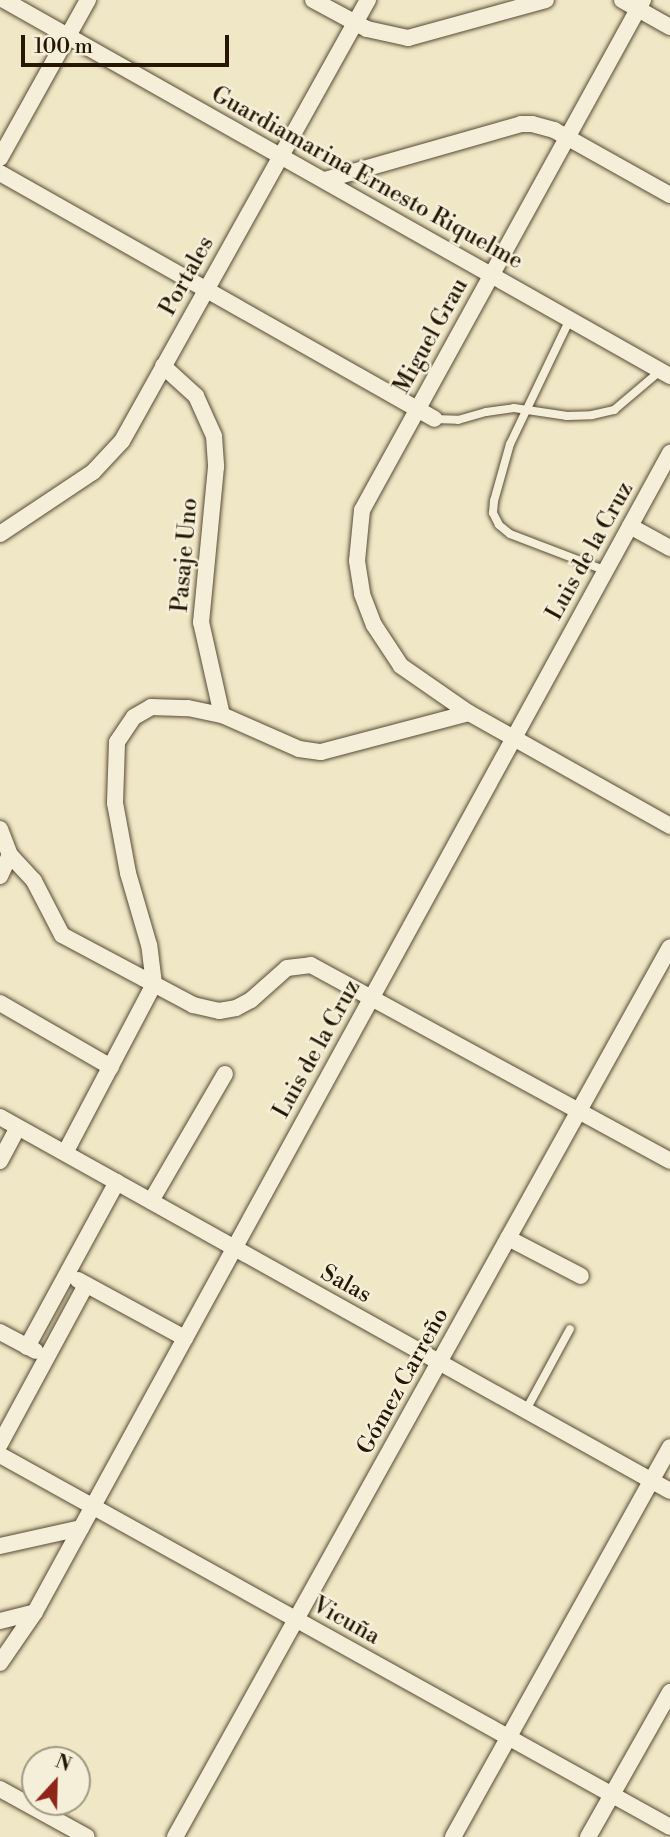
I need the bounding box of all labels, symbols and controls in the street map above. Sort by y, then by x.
scale bar [24,21,233,65]
text: 100 m [34,34,93,60]
street label: Guardiamarina Ernesto Riquelme [206,81,528,275]
street label: Portales [154,232,220,320]
street label: Miguel Grau [388,273,474,399]
street label: Luis de la Cruz [541,477,639,625]
street label: Pasaje Uno [166,497,204,613]
street label: Luis de la Cruz [268,975,366,1123]
street label: Salas [316,1259,376,1309]
street label: Gómez Carreño [351,1303,455,1459]
street label: Vicuña [307,1591,385,1651]
north arrow [21,1746,91,1816]
text: N [52,1749,75,1777]

